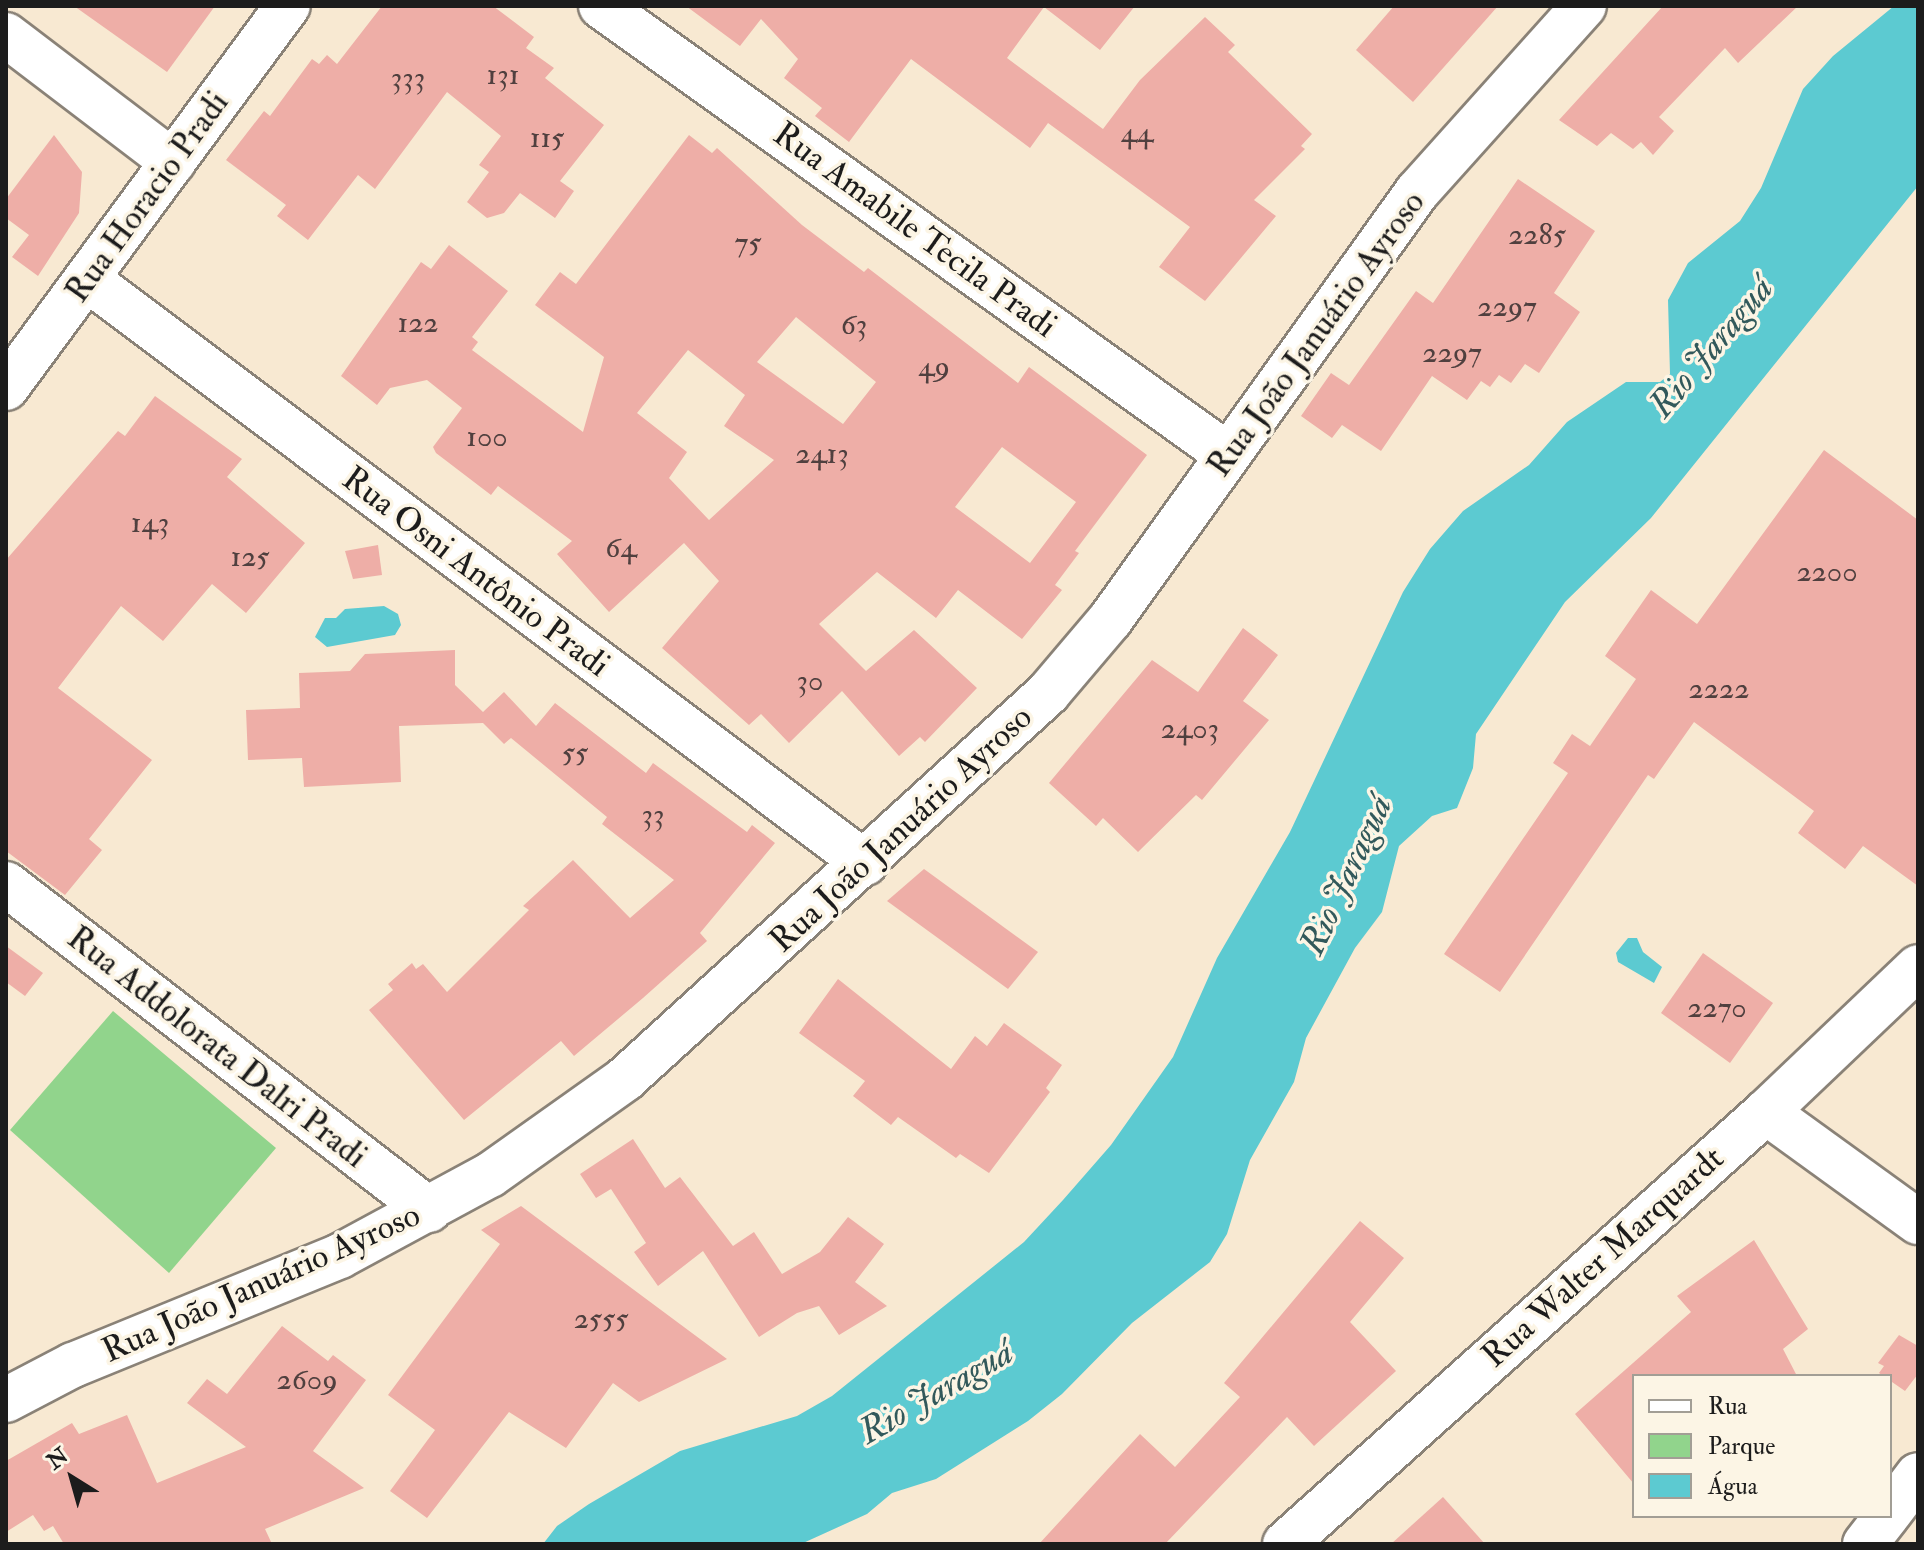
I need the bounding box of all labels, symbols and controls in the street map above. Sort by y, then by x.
house number: 131 [487,57,519,93]
house number: 333 [391,60,425,96]
street label: Rua Horacio Pradi [57,83,237,311]
street label: Rua Amabile Tecila Pradi [765,114,1065,346]
house number: 44 [1121,115,1153,151]
house number: 115 [530,120,564,156]
street label: Rua João Januário Ayroso [1199,183,1433,485]
house number: 2285 [1508,217,1566,253]
house number: 75 [735,225,761,261]
water label: Rio Jaraguá [1640,268,1782,426]
house number: 2297 [1477,289,1537,325]
house number: 122 [397,305,439,341]
house number: 63 [841,307,867,343]
house number: 2297 [1422,335,1482,371]
house number: 49 [918,349,950,385]
house number: 100 [466,419,508,455]
house number: 2413 [795,436,849,472]
street label: Rua Osni Antônio Pradi [334,458,618,686]
house number: 143 [131,505,169,541]
house number: 64 [605,530,637,566]
house number: 125 [230,539,270,575]
house number: 2200 [1796,554,1858,590]
house number: 30 [797,663,823,699]
house number: 2222 [1689,671,1749,707]
street label: Rua João Januário Ayroso [762,697,1040,961]
house number: 2403 [1161,711,1219,747]
house number: 55 [562,735,588,771]
water label: Rio Jaraguá [1290,789,1402,961]
house number: 33 [641,797,665,833]
street label: Rua Addolorata Dalri Pradi [59,917,375,1177]
house number: 2270 [1687,990,1747,1026]
street label: Rua Walter Marquardt [1474,1138,1732,1376]
street label: Rua João Januário Ayroso [96,1195,426,1371]
house number: 2555 [574,1301,628,1337]
water label: Rio Jaraguá [851,1331,1021,1453]
house number: 2609 [276,1362,338,1398]
legend [1632,1374,1892,1518]
text: Rua [1708,1391,1747,1422]
text: Parque [1708,1431,1775,1462]
north arrow [32,1438,112,1518]
text: N [41,1442,74,1476]
text: Água [1708,1471,1758,1502]

